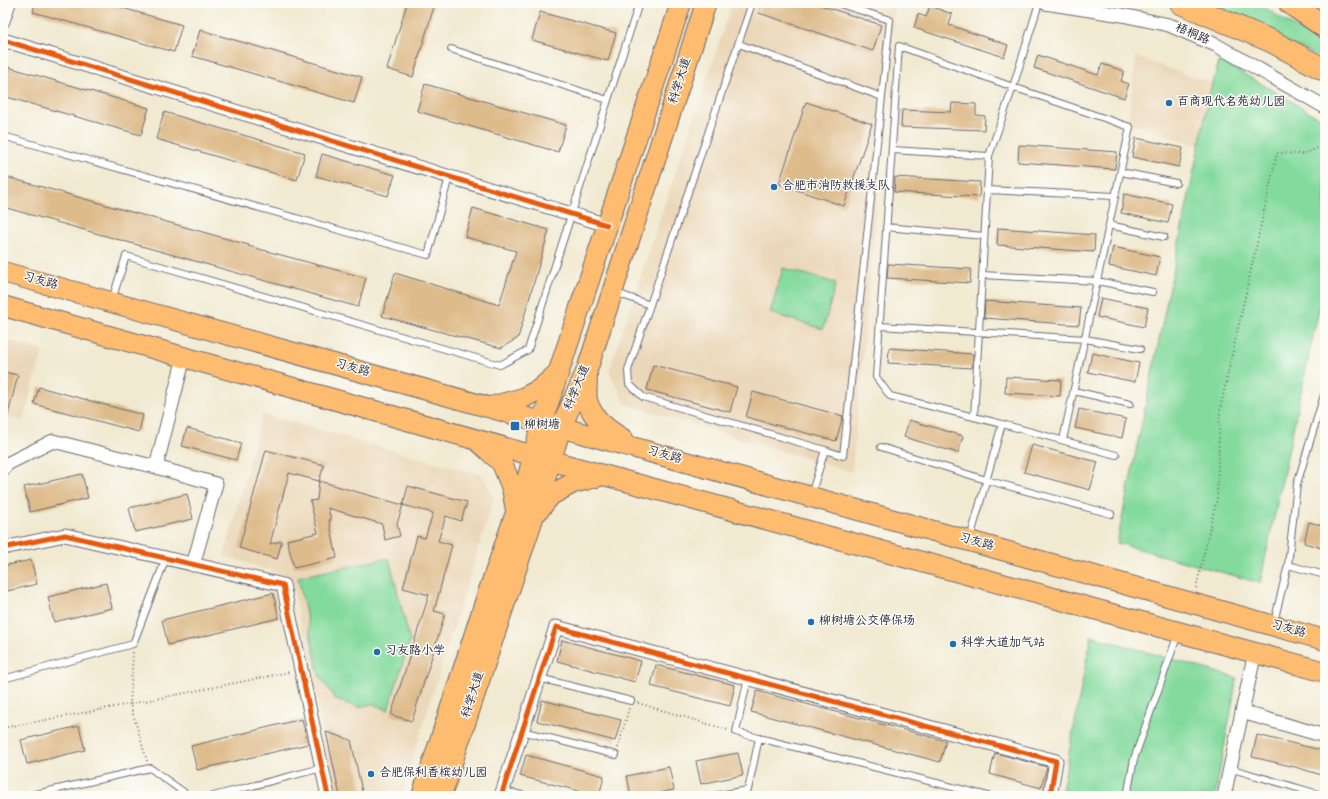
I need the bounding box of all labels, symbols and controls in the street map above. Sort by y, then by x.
street label: 梧桐路 [1173,21,1212,48]
street label: 科学大道 [666,56,695,106]
place label: 百商现代名苑幼儿园 [1177,94,1285,110]
marker: 百商现代名苑幼儿园 [1164,98,1174,108]
place label: 合肥市消防救援支队 [782,178,890,194]
marker: 合肥市消防救援支队 [769,182,779,192]
street label: 习友路 [21,269,60,294]
street label: 习友路 [333,356,372,381]
street label: 科学大道 [561,363,594,413]
place label: 柳树塘 [524,418,560,433]
marker: 柳树塘 [509,420,521,432]
street label: 习友路 [645,443,684,468]
street label: 习友路 [957,530,996,555]
place label: 柳树塘公交停保场 [819,614,915,629]
marker: 柳树塘公交停保场 [806,617,816,627]
street label: 习友路 [1269,617,1308,642]
place label: 科学大道加气站 [961,636,1045,651]
marker: 科学大道加气站 [948,639,958,649]
place label: 习友路小学 [385,644,445,659]
marker: 习友路小学 [372,647,382,657]
street label: 科学大道 [459,670,488,720]
place label: 合肥保利香槟幼儿园 [379,766,487,781]
marker: 合肥保利香槟幼儿园 [366,769,376,779]

